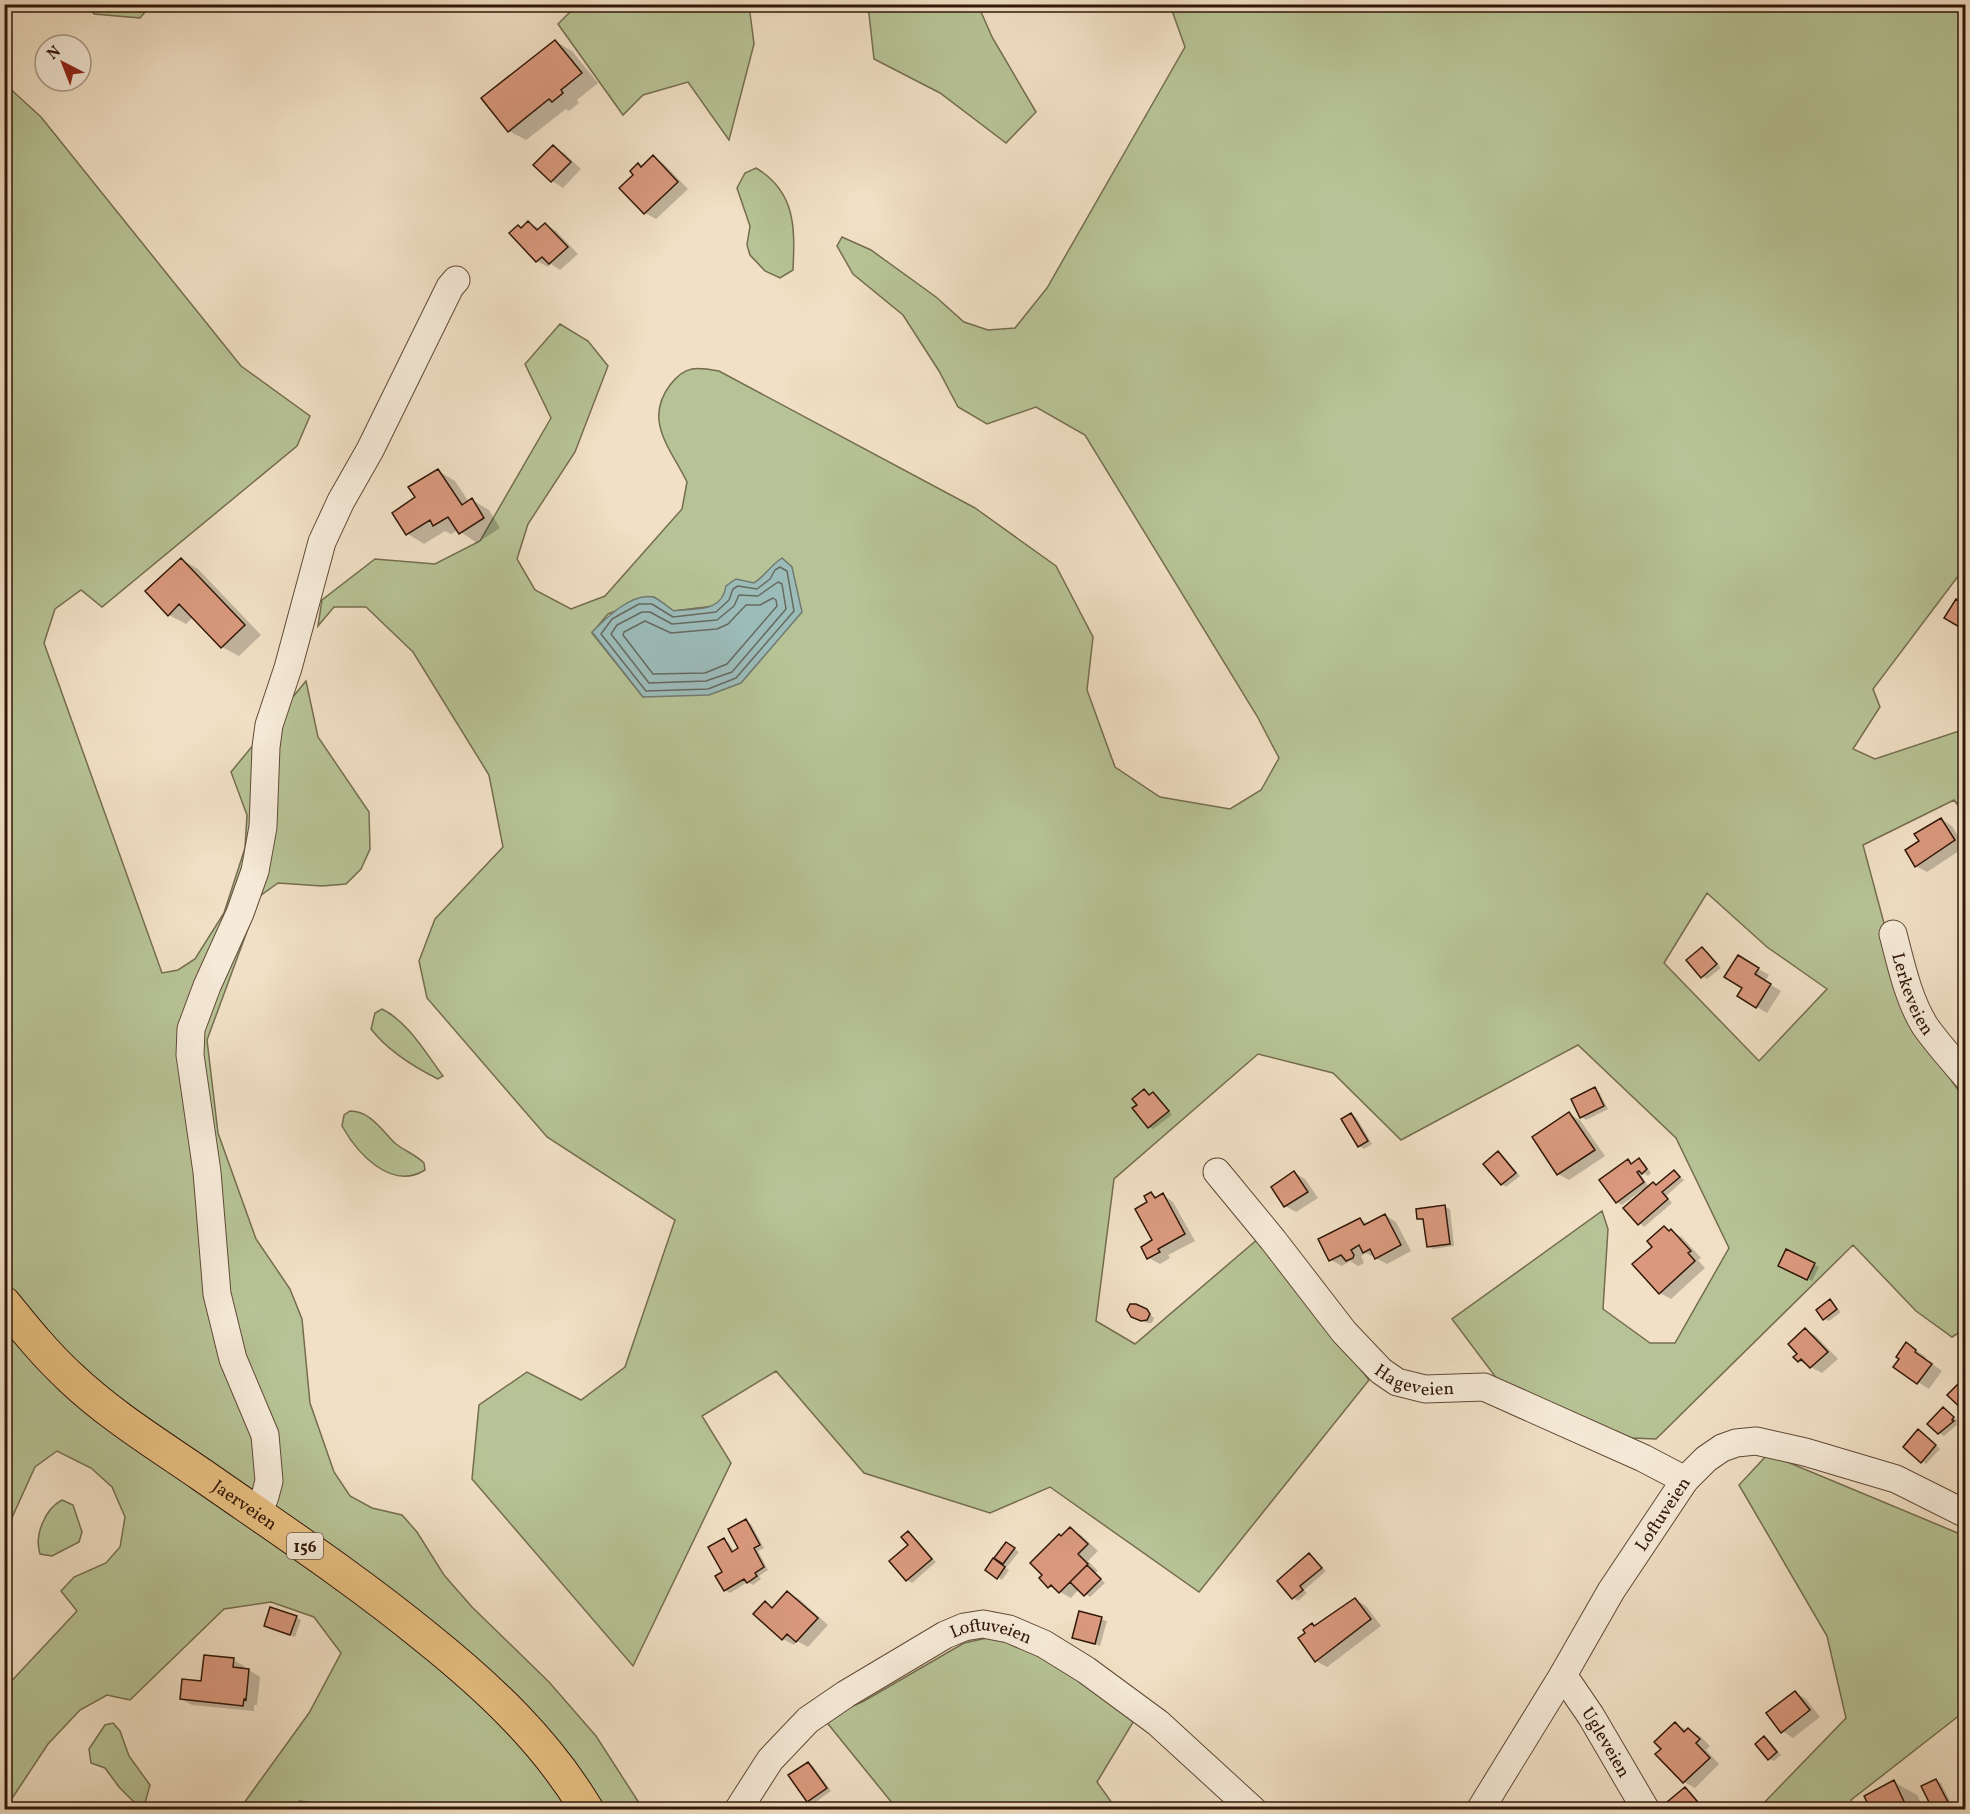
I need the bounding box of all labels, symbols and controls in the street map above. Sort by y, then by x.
north arrow [33,33,93,93]
text: N [43,41,66,65]
street label: Lerkeveien [1884,950,1939,1041]
street label: Hageveien [1369,1359,1455,1403]
street label: Loftuveien [1630,1472,1698,1557]
street label: Jaerveien [207,1475,282,1537]
road number: 156 [287,1533,323,1559]
street label: Loftuveien [946,1613,1036,1651]
street label: Ugleveien [1575,1703,1636,1783]

